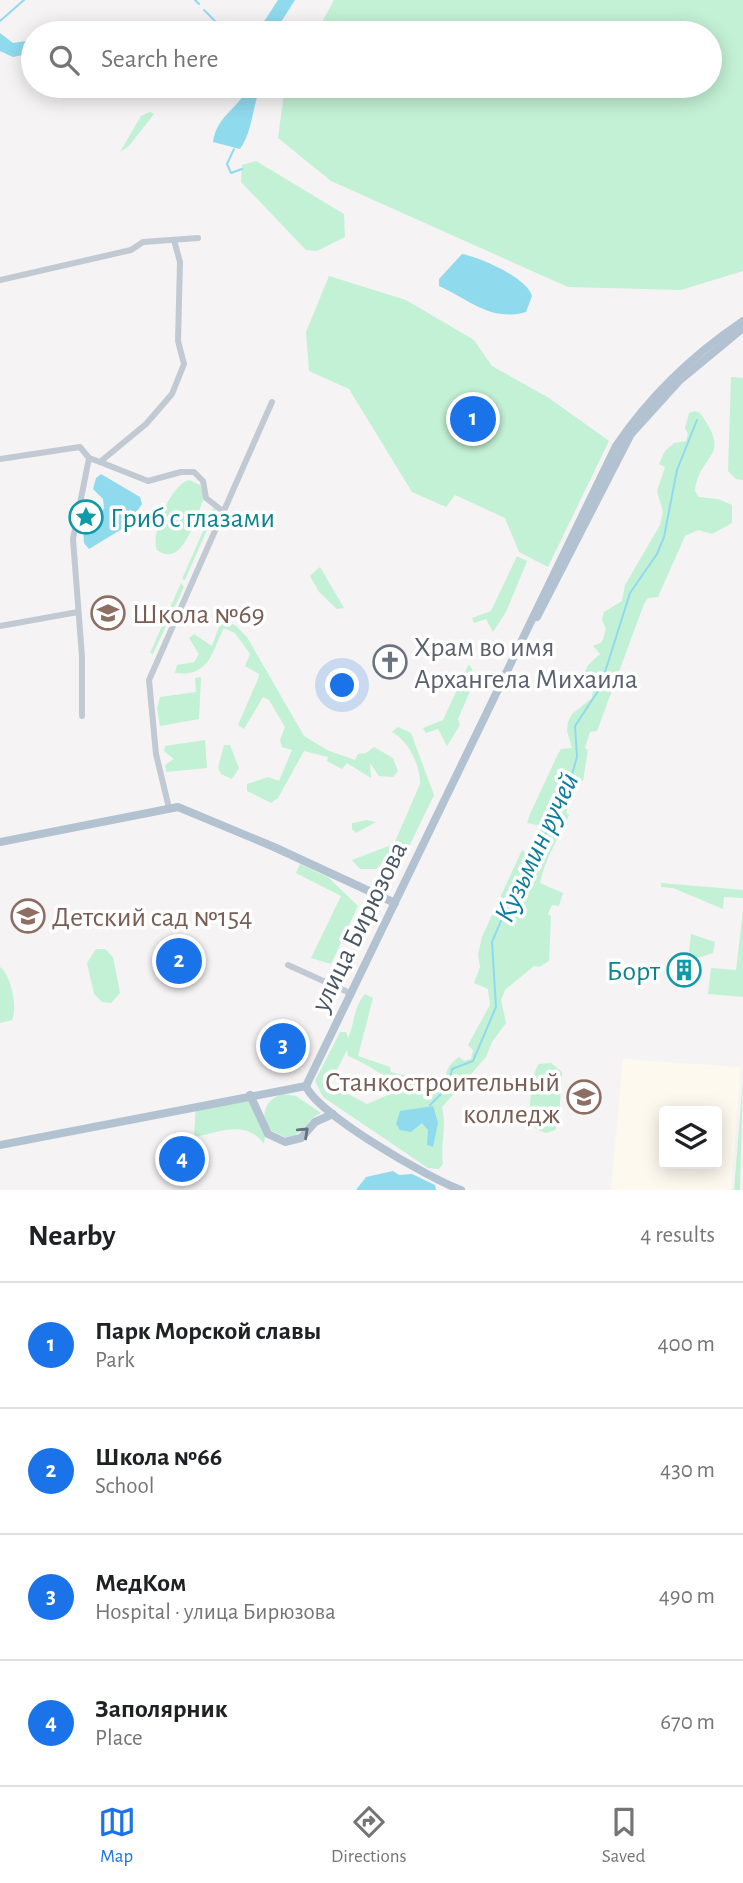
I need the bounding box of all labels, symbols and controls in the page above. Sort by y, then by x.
search box [21,21,722,98]
icon: search [45,41,83,79]
text: Search here [101,46,219,72]
pin: 1 [450,393,496,445]
place icon: Гриб с глазами [67,498,105,536]
place label: Гриб с глазами [110,505,275,533]
school or university icon: Школа №69 [89,594,127,632]
place label: Школа №69 [132,601,265,629]
place label: Храм во имя Архангела Михаила [414,634,638,694]
church icon: Храм во имя Архангела Михаила [371,643,409,681]
your location [325,668,359,702]
water label: Кузьмин ручей [489,768,585,927]
street label: улица Бирюзова [306,838,413,1017]
school or university icon: Детский сад №154 [9,897,47,935]
place label: Детский сад №154 [52,904,253,932]
pin: 2 [156,935,202,987]
building icon: Борт [665,951,703,989]
place label: Борт [606,958,661,986]
pin: 3 [260,1020,306,1072]
place label: Станкостроительный колледж [325,1069,560,1129]
school or university icon: Станкостроительный колледж [565,1078,603,1116]
map controls [659,1106,722,1169]
button: layers [659,1106,722,1169]
one-way arrow [296,1128,309,1140]
pin: 4 [159,1133,205,1185]
text: Nearby [28,1221,116,1251]
text: 4 results [640,1224,715,1247]
text: Парк Морской славы [95,1318,321,1344]
text: 1 [47,1333,55,1356]
text: 400 m [657,1333,715,1356]
text: Park [95,1349,135,1372]
text: Школа №66 [95,1444,222,1470]
text: 2 [46,1459,56,1482]
text: 430 m [660,1459,715,1482]
text: School [95,1475,154,1498]
text: МедКом [95,1570,186,1596]
text: 3 [46,1585,56,1608]
text: 490 m [659,1585,715,1608]
text: Hospital · улица Бирюзова [95,1601,336,1624]
text: Заполярник [95,1696,228,1722]
text: 4 [45,1711,57,1734]
text: 670 m [660,1711,715,1734]
text: Place [95,1727,143,1750]
tab: Map [98,1803,136,1868]
tab: Directions [331,1803,407,1868]
tab: Saved [602,1803,645,1868]

